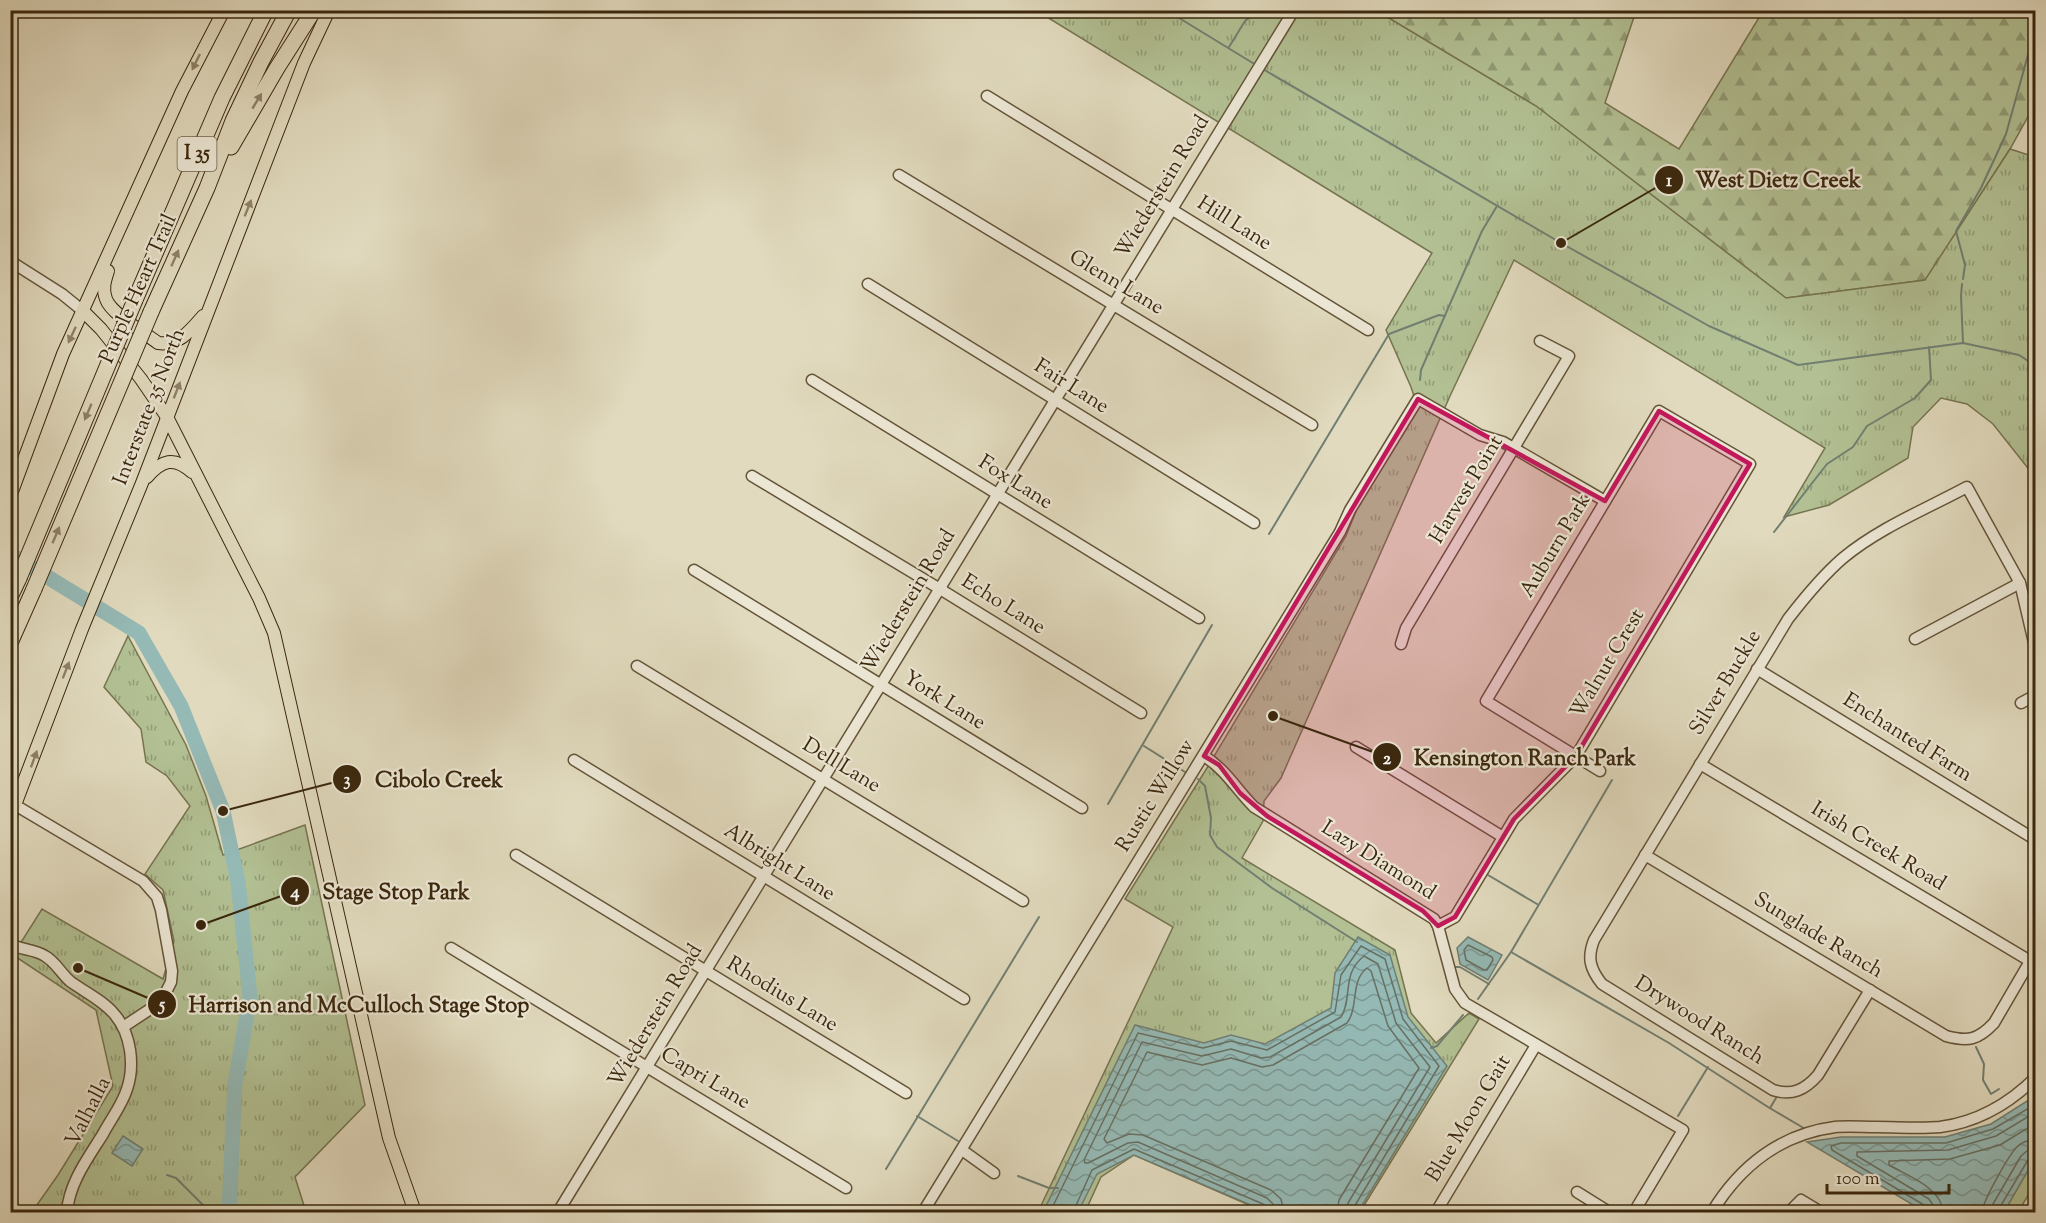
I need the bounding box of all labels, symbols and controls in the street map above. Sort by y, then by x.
one-way arrow [192,53,202,71]
one-way arrow [252,93,263,109]
street label: Wiederstein Road [1108,110,1218,264]
road number: I 35 [178,137,216,171]
callout: West Dietz Creek [1654,160,1873,200]
text: West Dietz Creek [1695,166,1861,198]
text: 1 [1666,169,1673,195]
street label: Hill Lane [1191,189,1277,259]
one-way arrow [243,199,253,217]
street label: Purple Heart Trail [93,209,185,368]
street label: Glenn Lane [1063,243,1169,323]
one-way arrow [170,250,179,267]
street label: Interstate 35 North [106,324,194,490]
one-way arrow [67,327,77,345]
street label: Fair Lane [1028,352,1114,422]
one-way arrow [173,381,183,399]
one-way arrow [83,404,93,422]
street label: Harvest Point [1423,430,1511,550]
street label: Fox Lane [972,448,1058,518]
street label: Auburn Park [1513,488,1599,604]
street label: Wiederstein Road [854,524,964,678]
one-way arrow [52,526,61,543]
street label: Echo Lane [955,567,1051,643]
street label: Walnut Crest [1563,603,1653,725]
street label: Silver Buckle [1683,625,1769,741]
one-way arrow [62,661,72,679]
street label: York Lane [897,664,991,738]
street label: Enchanted Farm [1836,686,1978,790]
street label: Dell Lane [796,731,886,801]
street label: Rustic Willow [1109,734,1203,858]
callout: Kensington Ranch Park [1372,737,1648,777]
text: Kensington Ranch Park [1414,744,1636,776]
text: 2 [1383,747,1392,773]
one-way arrow [30,750,40,768]
callout: Cibolo Creek [332,759,515,799]
text: Cibolo Creek [375,766,503,798]
text: 3 [343,768,351,794]
street label: Irish Creek Road [1805,795,1951,899]
street label: Lazy Diamond [1315,814,1441,908]
street label: Albright Lane [717,817,841,909]
callout: Stage Stop Park [280,871,482,911]
text: Stage Stop Park [322,878,470,910]
text: 4 [289,880,300,906]
street label: Sunglade Ranch [1747,885,1889,987]
street label: Wiederstein Road [601,939,711,1093]
street label: Rhodius Lane [720,950,844,1040]
street label: Drywood Ranch [1628,969,1770,1073]
callout: Harrison and McCulloch Stage Stop [147,984,542,1024]
text: Harrison and McCulloch Stage Stop [189,991,529,1023]
text: 5 [157,993,166,1019]
street label: Capri Lane [654,1040,756,1118]
street label: Blue Moon Gait [1419,1050,1519,1188]
street label: Valhalla [59,1072,119,1152]
scale bar [1827,1157,1948,1195]
text: 100 m [1836,1167,1880,1193]

